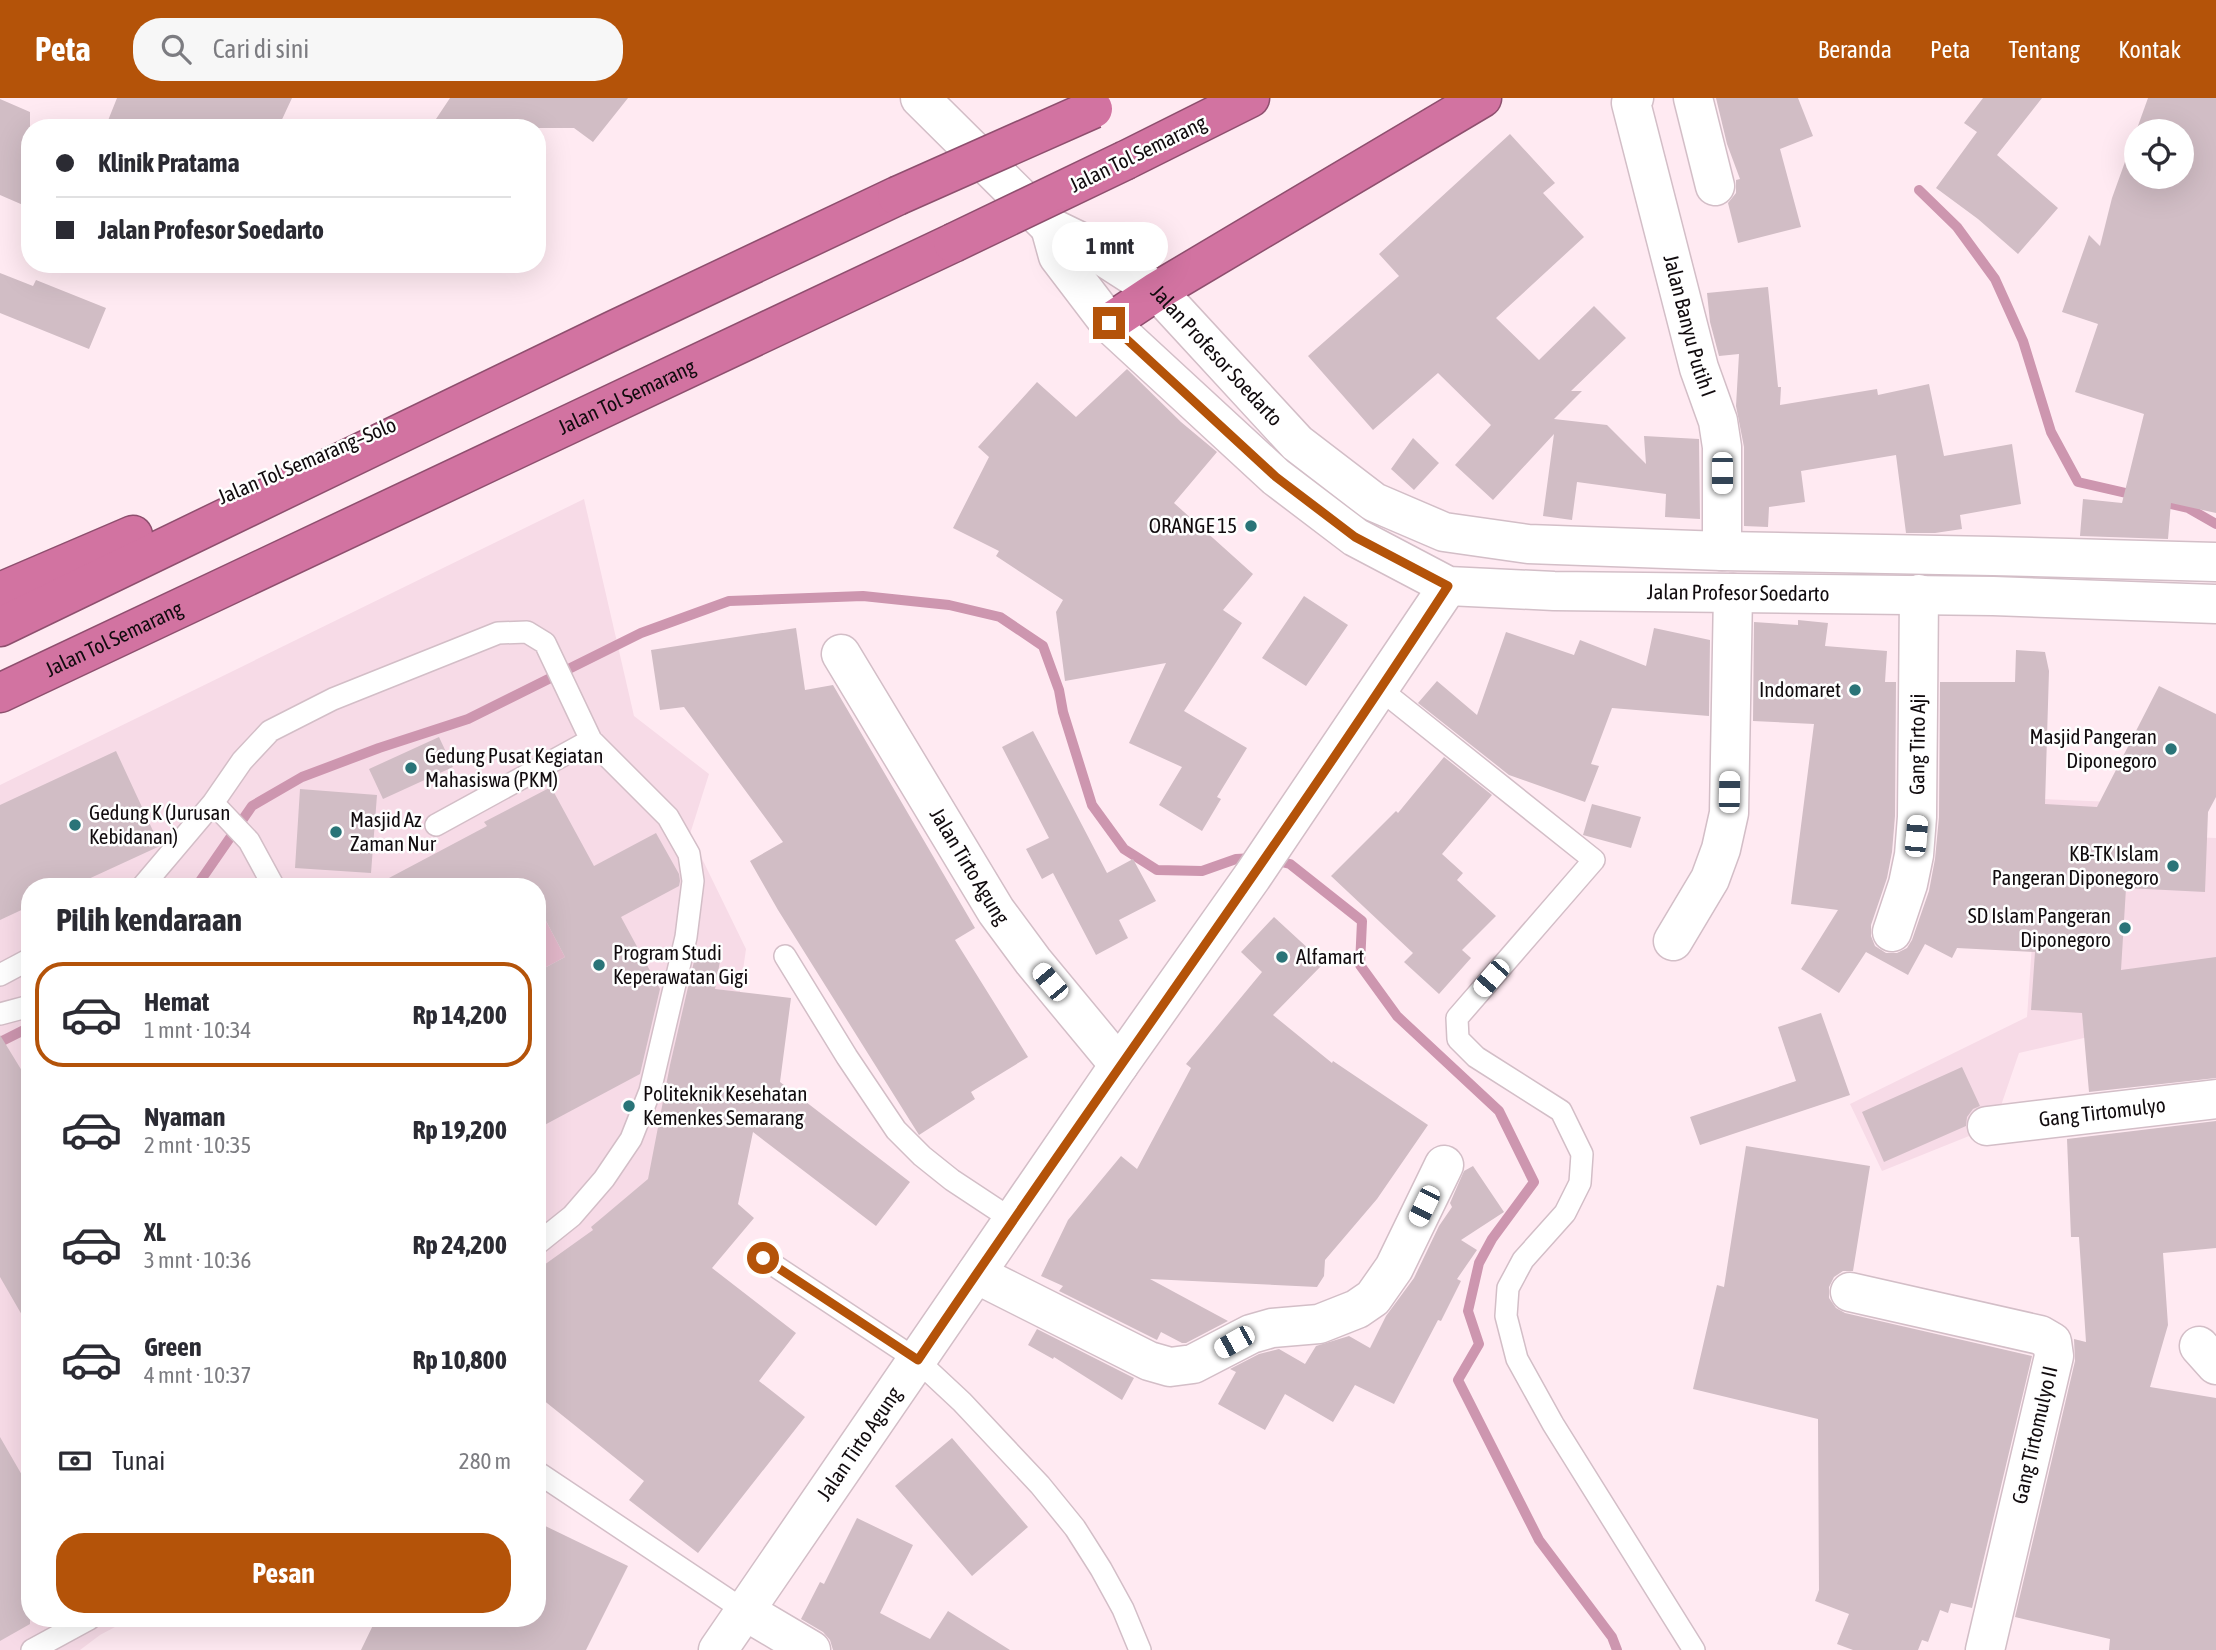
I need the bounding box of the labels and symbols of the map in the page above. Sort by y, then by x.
street label: Jalan Tol Semarang [1065,110,1210,197]
callout: 1 mnt [1051,222,1167,271]
street label: Jalan Banyu Putih I [1659,252,1721,400]
street label: Jalan Profesor Soedarto [1147,280,1288,430]
route end [1093,307,1125,339]
street label: Jalan Tol Semarang [554,353,699,439]
street label: Jalan Tol Semarang–Solo [214,412,399,509]
car [1712,452,1733,494]
place label: ORANGE 15 [1149,513,1237,537]
marker: ORANGE 15 [1243,518,1259,534]
street label: Jalan Profesor Soedarto [1647,579,1830,605]
street label: Jalan Tol Semarang [41,596,186,681]
place label: Indomaret [1759,677,1841,701]
marker: Indomaret [1847,682,1863,698]
street label: Gang Tirto Aji [1904,694,1929,795]
place label: Masjid Pangeran Diponegoro [2030,724,2157,772]
marker: Masjid Pangeran Diponegoro [2163,741,2179,757]
place label: Gedung Pusat Kegiatan Mahasiswa (PKM) [425,743,603,791]
marker: Gedung Pusat Kegiatan Mahasiswa (PKM) [403,760,419,776]
car [1719,771,1740,813]
place label: Gedung K (Jurusan Kebidanan) [89,800,231,848]
street label: Jalan Tirto Agung [926,803,1015,929]
place label: Masjid Az Zaman Nur [350,807,437,855]
car [1904,814,1929,858]
marker: Gedung K (Jurusan Kebidanan) [67,817,83,833]
marker: Masjid Az Zaman Nur [328,824,344,840]
place label: KB-TK Islam Pangeran Diponegoro [1992,841,2159,889]
marker: KB-TK Islam Pangeran Diponegoro [2165,858,2181,874]
place label: SD Islam Pangeran Diponegoro [1968,903,2111,951]
marker: SD Islam Pangeran Diponegoro [2117,920,2133,936]
place label: Program Studi Keperawatan Gigi [613,940,748,988]
place label: Alfamart [1296,944,1364,968]
marker: Alfamart [1274,949,1290,965]
car [1470,955,1513,1001]
marker: Program Studi Keperawatan Gigi [591,957,607,973]
car [1029,959,1072,1005]
place label: Politeknik Kesehatan Kemenkes Semarang [643,1081,807,1129]
street label: Gang Tirtomulyo [2037,1092,2167,1131]
marker: Politeknik Kesehatan Kemenkes Semarang [621,1098,637,1114]
car [1406,1183,1443,1229]
route start [747,1242,779,1274]
car [1211,1323,1258,1361]
street label: Gang Tirtomulyo II [2006,1363,2062,1506]
street label: Jalan Tirto Agung [811,1382,906,1504]

